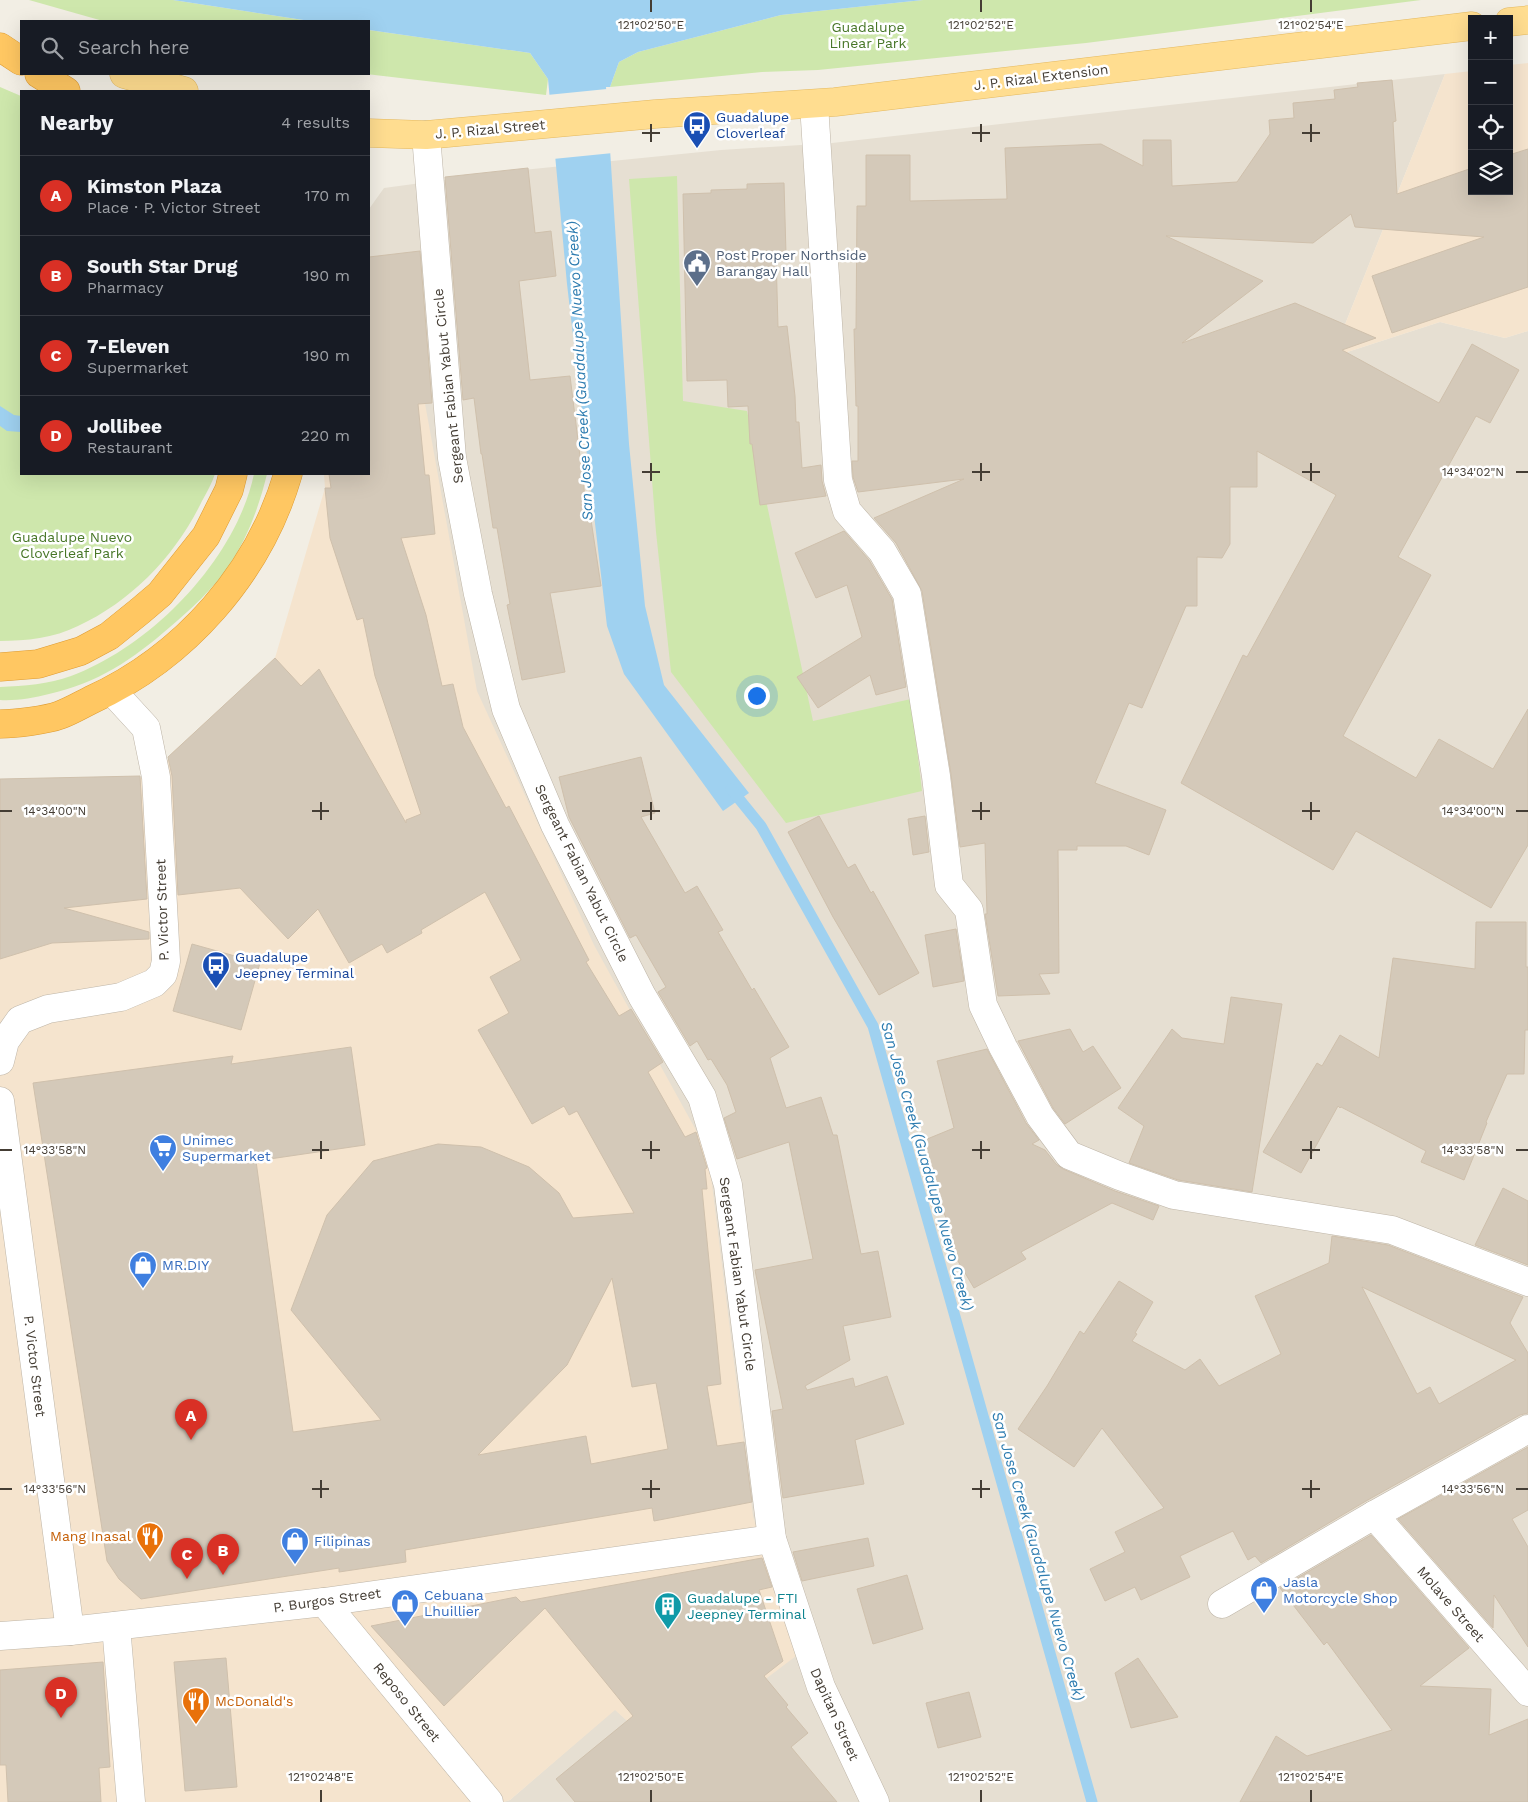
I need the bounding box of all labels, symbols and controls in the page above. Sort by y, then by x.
map controls [1468,15,1513,195]
button: + [1468,15,1513,60]
text: 121°02'50"E [618,18,684,32]
text: 121°02'52"E [948,18,1014,32]
text: 121°02'54"E [1278,18,1344,32]
park label: Guadalupe Linear Park [829,19,907,51]
search box [20,20,370,75]
icon: search [38,34,66,62]
text: Search here [78,36,189,59]
button: − [1468,60,1513,105]
street label: J. P. Rizal Extension [973,61,1109,93]
button: locate [1468,105,1513,150]
place label: Guadalupe Cloverleaf [716,109,789,141]
text: Nearby [40,110,113,135]
bus stop icon: Guadalupe Cloverleaf [682,110,712,149]
text: 4 results [281,113,350,132]
street label: J. P. Rizal Street [434,116,546,142]
button: layers [1468,150,1513,195]
text: Kimston Plaza [87,175,221,198]
text: A [51,186,61,205]
text: 170 m [304,186,350,205]
text: Place · P. Victor Street [87,198,260,217]
water label: San Jose Creek (Guadalupe Nuevo Creek) [563,221,597,521]
place label: Post Proper Northside Barangay Hall [716,247,867,279]
public building icon: Post Proper Northside Barangay Hall [682,248,712,287]
text: South Star Drug [87,255,237,278]
text: B [51,266,61,285]
text: 190 m [303,266,350,285]
text: Pharmacy [87,278,163,297]
street label: Sergeant Fabian Yabut Circle [430,288,466,484]
text: 7-Eleven [87,335,170,358]
text: C [51,346,61,365]
text: 190 m [303,346,350,365]
text: Supermarket [87,358,188,377]
text: Jollibee [87,415,162,438]
text: D [50,426,62,445]
text: 220 m [301,426,350,445]
text: Restaurant [87,438,173,457]
text: 14°34'02"N [1442,465,1504,479]
park label: Guadalupe Nuevo Cloverleaf Park [12,529,132,561]
your location [744,683,770,709]
street label: Sergeant Fabian Yabut Circle [532,781,632,965]
text: 14°34'00"N [24,804,86,818]
text: 14°34'00"N [1442,804,1504,818]
street label: P. Victor Street [152,859,172,961]
place label: Guadalupe Jeepney Terminal [235,949,355,981]
bus stop icon: Guadalupe Jeepney Terminal [201,950,231,989]
water label: San Jose Creek (Guadalupe Nuevo Creek) [877,1019,977,1313]
place label: Unimec Supermarket [182,1132,271,1164]
supermarket icon: Unimec Supermarket [148,1133,178,1172]
text: 14°33'58"N [24,1143,86,1157]
text: 14°33'58"N [1442,1143,1504,1157]
street label: Sergeant Fabian Yabut Circle [716,1176,760,1372]
shop icon: MR.DIY [128,1250,158,1289]
place label: MR.DIY [162,1257,209,1273]
street label: P. Victor Street [21,1314,49,1418]
pin: A [175,1399,207,1440]
water label: San Jose Creek (Guadalupe Nuevo Creek) [988,1409,1088,1703]
text: 14°33'56"N [24,1482,86,1496]
text: 14°33'56"N [1442,1482,1504,1496]
restaurant icon: Mang Inasal [135,1521,165,1560]
shop icon: Filipinas [280,1526,310,1565]
place label: Mang Inasal [50,1528,132,1544]
place label: Filipinas [314,1533,371,1549]
pin: B [207,1534,239,1575]
pin: C [171,1538,203,1579]
street label: Molave Street [1414,1563,1488,1645]
place label: Jasla Motorcycle Shop [1283,1574,1397,1606]
shop icon: Jasla Motorcycle Shop [1249,1575,1279,1614]
street label: P. Burgos Street [272,1584,382,1615]
place label: Cebuana Lhuillier [424,1587,484,1619]
shop icon: Cebuana Lhuillier [390,1588,420,1627]
place label: Guadalupe - FTI Jeepney Terminal [687,1590,807,1622]
building icon: Guadalupe - FTI Jeepney Terminal [653,1591,683,1630]
street label: Reposo Street [370,1659,444,1745]
street label: Dapitan Street [807,1665,863,1763]
pin: D [45,1677,77,1718]
restaurant icon: McDonald's [181,1686,211,1725]
place label: McDonald's [215,1693,293,1709]
text: 121°02'48"E [288,1770,354,1784]
text: 121°02'50"E [618,1770,684,1784]
text: 121°02'52"E [948,1770,1014,1784]
text: 121°02'54"E [1278,1770,1344,1784]

